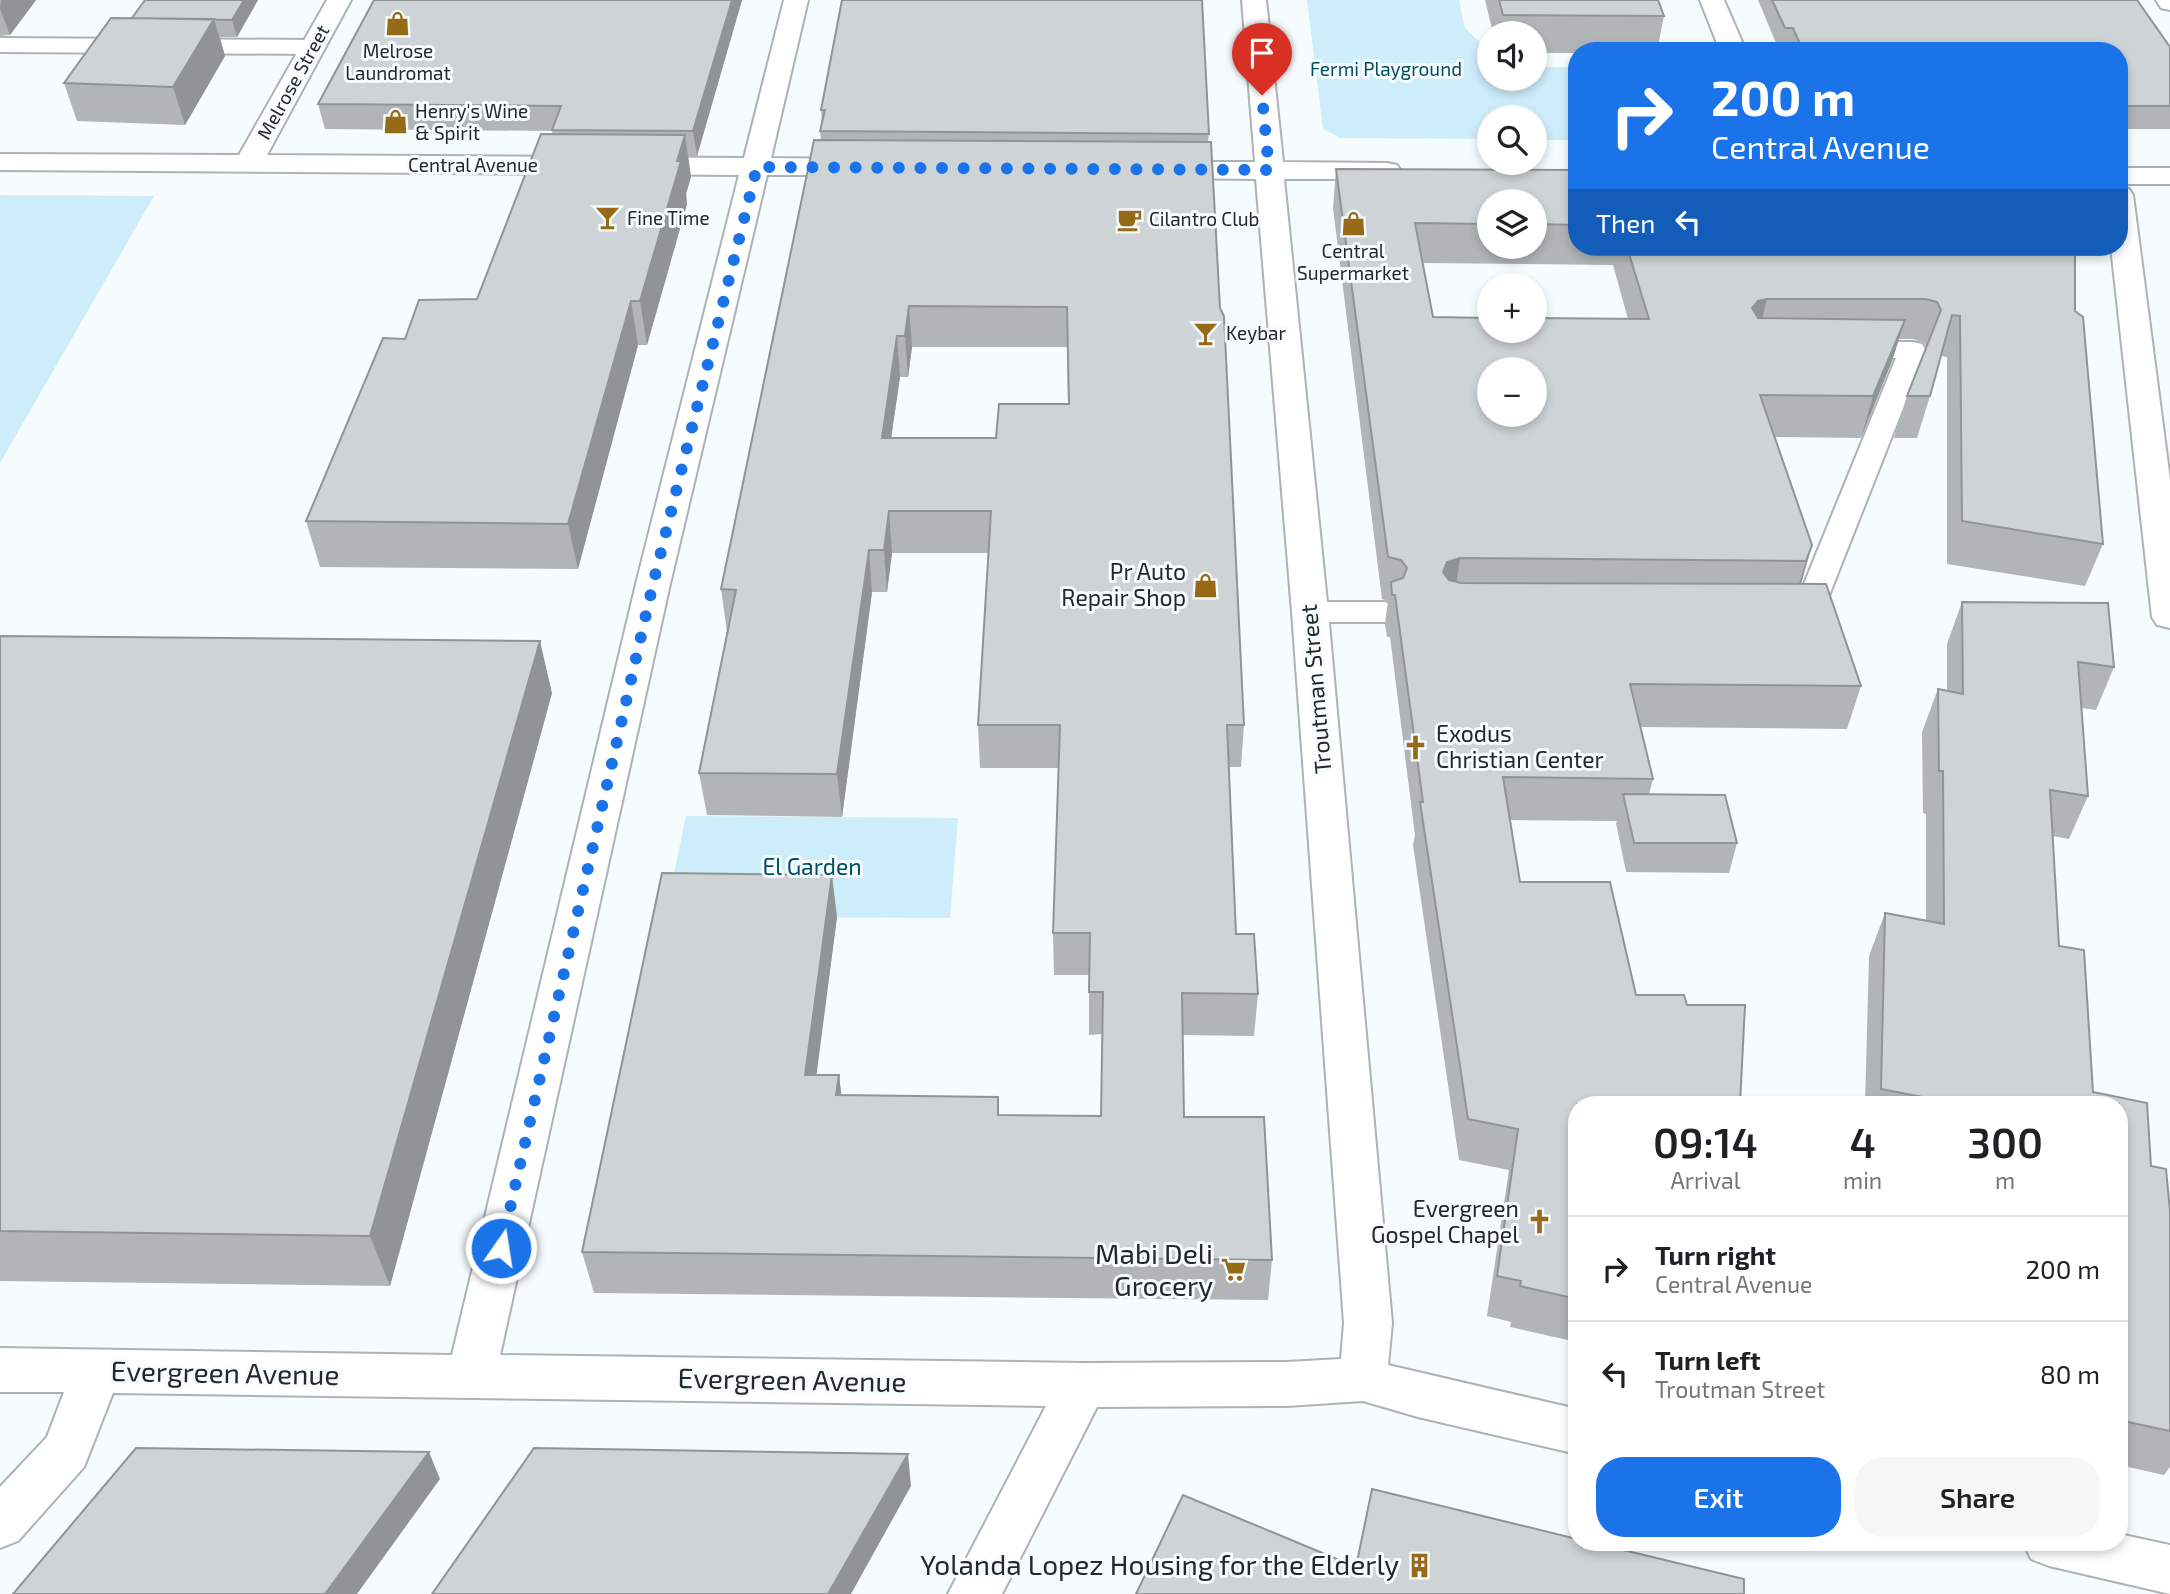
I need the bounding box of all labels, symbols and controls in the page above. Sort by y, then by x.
shop icon: Melrose Laundromat [384,9,412,37]
street label: Melrose Street [252,20,334,143]
map controls [1477,21,1547,427]
button: sound [1477,21,1547,91]
pin [1232,23,1292,95]
icon: arrive [1243,34,1281,72]
place label: Melrose Laundromat [345,39,451,84]
park label: Fermi Playground [1310,57,1462,80]
text: 200 m [1711,67,1855,126]
icon: right [1596,70,1687,161]
place label: Henry's Wine & Spirit [415,99,528,144]
button: search [1477,105,1547,175]
shop icon: Henry's Wine & Spirit [381,108,409,136]
text: Central Avenue [1711,127,1930,165]
street label: Central Avenue [408,153,538,176]
button: layers [1477,189,1547,259]
icon: left [1669,203,1707,241]
bar icon: Fine Time [593,204,621,232]
cafe icon: Cilantro Club [1115,205,1143,233]
place label: Fine Time [627,206,710,229]
place label: Cilantro Club [1149,207,1259,230]
text: Then [1596,207,1655,238]
shop icon: Central Supermarket [1339,209,1367,237]
place label: Central Supermarket [1297,239,1409,284]
button: + [1477,273,1547,343]
bar icon: Keybar [1192,319,1220,347]
place label: Keybar [1226,321,1286,344]
button: − [1477,357,1547,427]
place label: Pr Auto Repair Shop [1061,557,1186,611]
shop icon: Pr Auto Repair Shop [1192,571,1220,599]
street label: Troutman Street [1294,603,1336,775]
place label: Exodus Christian Center [1436,719,1604,773]
church icon: Exodus Christian Center [1402,733,1430,761]
park label: El Garden [762,852,862,880]
text: 09:14 [1653,1116,1758,1166]
text: 4 [1849,1116,1876,1166]
text: 300 [1967,1116,2043,1166]
text: Arrival [1670,1166,1740,1194]
text: min [1843,1166,1882,1194]
text: m [1995,1166,2015,1194]
place label: Evergreen Gospel Chapel [1371,1194,1519,1248]
church icon: Evergreen Gospel Chapel [1525,1208,1553,1236]
position arrow [464,1211,538,1285]
place label: Mabi Deli Grocery [1095,1236,1213,1302]
text: Turn right [1655,1239,1776,1270]
icon: right [1596,1250,1634,1288]
text: 200 m [2025,1253,2100,1284]
supermarket icon: Mabi Deli Grocery [1219,1256,1247,1284]
text: Central Avenue [1655,1270,1812,1298]
text: Turn left [1655,1344,1761,1375]
street label: Evergreen Avenue [110,1353,340,1391]
icon: left [1596,1355,1634,1393]
text: 80 m [2040,1358,2100,1389]
street label: Evergreen Avenue [677,1360,907,1398]
text: Troutman Street [1655,1375,1825,1403]
button: Exit [1596,1457,1841,1537]
button: Share [1855,1457,2100,1537]
place label: Yolanda Lopez Housing for the Elderly [920,1547,1399,1581]
building icon: Yolanda Lopez Housing for the Elderly [1405,1551,1433,1579]

